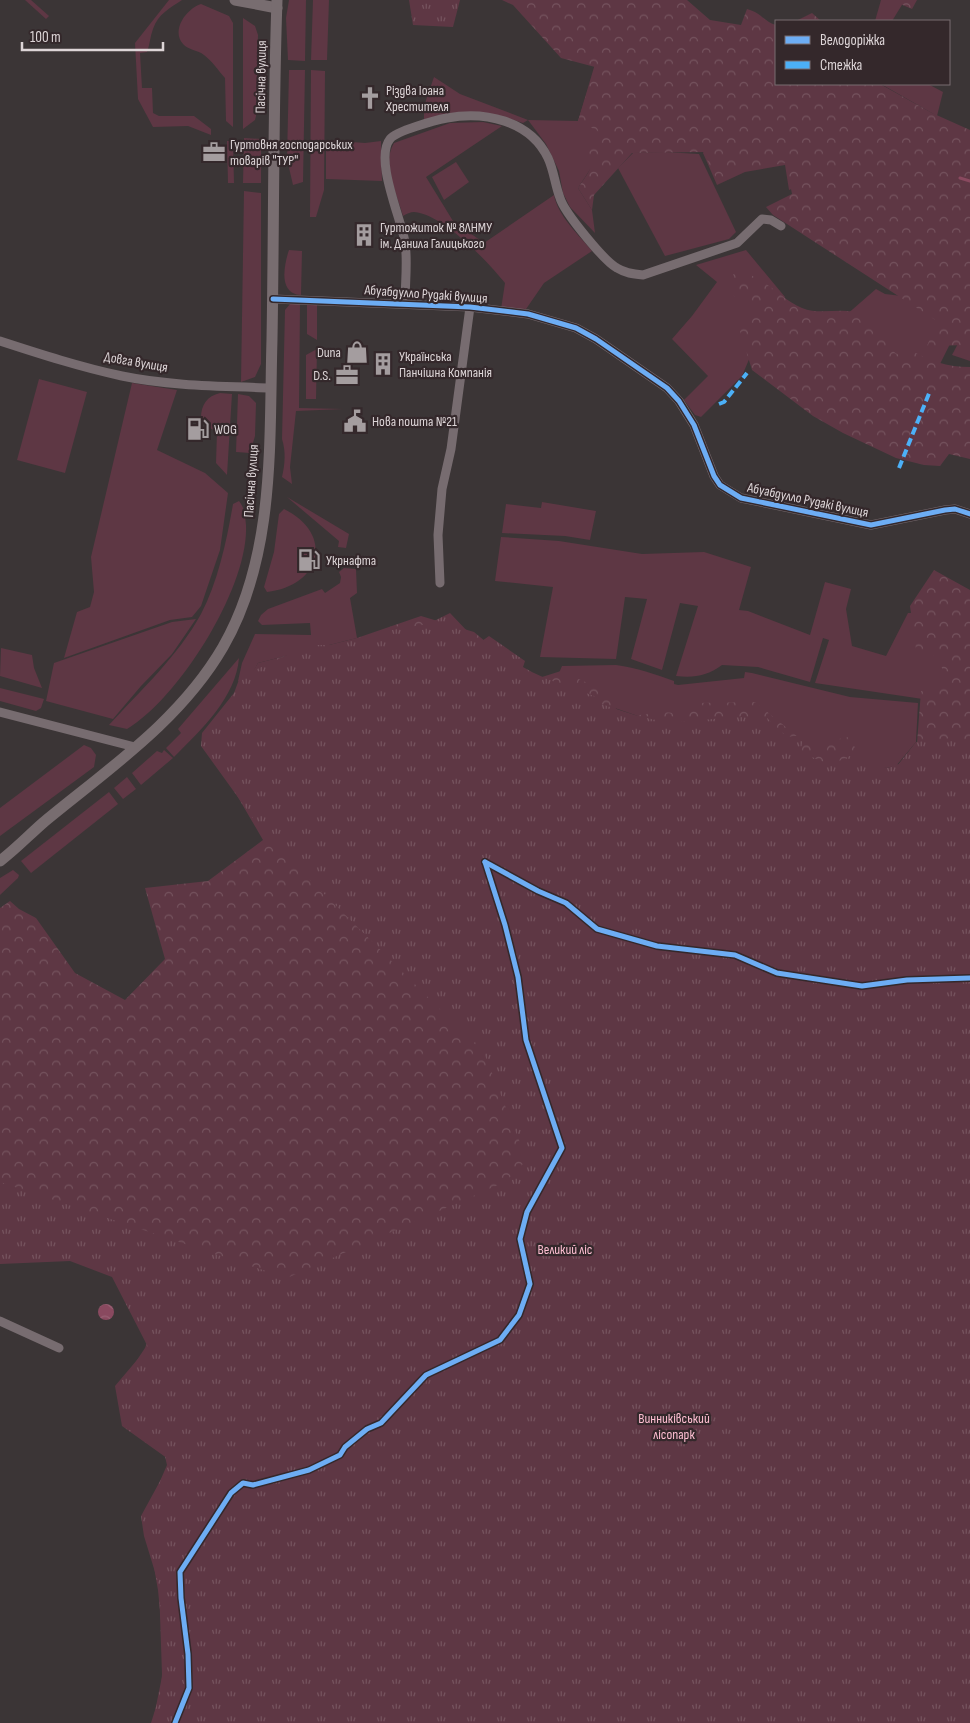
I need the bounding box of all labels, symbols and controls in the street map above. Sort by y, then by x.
scale bar [22,20,164,52]
legend [775,20,950,85]
text: 100 m [30,28,61,47]
text: Велодоріжка [820,31,885,50]
street label: Пасічна вулиця [252,40,270,114]
text: Стежка [820,56,863,75]
place label: Різдва Іоана Хрестителя [385,82,449,115]
church icon: Різдва Іоана Хрестителя [357,85,383,111]
place label: Гуртовня господарських товарів "ТУР" [230,136,353,169]
office icon: Гуртовня господарських товарів "ТУР" [201,139,227,165]
place label: Гуртожиток № 8ЛНМУ ім. Данила Галицького [380,219,492,252]
building icon: Гуртожиток № 8ЛНМУ ім. Данила Галицького [351,222,377,248]
street label: Абуабдулло Рудакі вулиця [363,281,488,307]
shop icon: Duna [344,339,370,365]
place label: Duna [317,344,341,361]
street label: Довга вулиця [103,348,169,376]
place label: Українська Панчішна Компанія [399,348,492,381]
building icon: Українська Панчішна Компанія [370,351,396,377]
office icon: D.S. [334,362,360,388]
place label: D.S. [313,367,331,384]
public building icon: Нова пошта №21 [342,408,368,434]
place label: Нова пошта №21 [372,413,457,430]
fuel station icon: WOG [185,416,211,442]
place label: WOG [214,421,237,438]
street label: Пасічна вулиця [240,444,262,518]
street label: Абуабдулло Рудакі вулиця [745,479,870,521]
fuel station icon: Укрнафта [296,547,322,573]
place label: Укрнафта [326,552,376,569]
park label: Великий ліс [538,1241,592,1258]
park label: Винниківський лісопарк [638,1410,710,1443]

